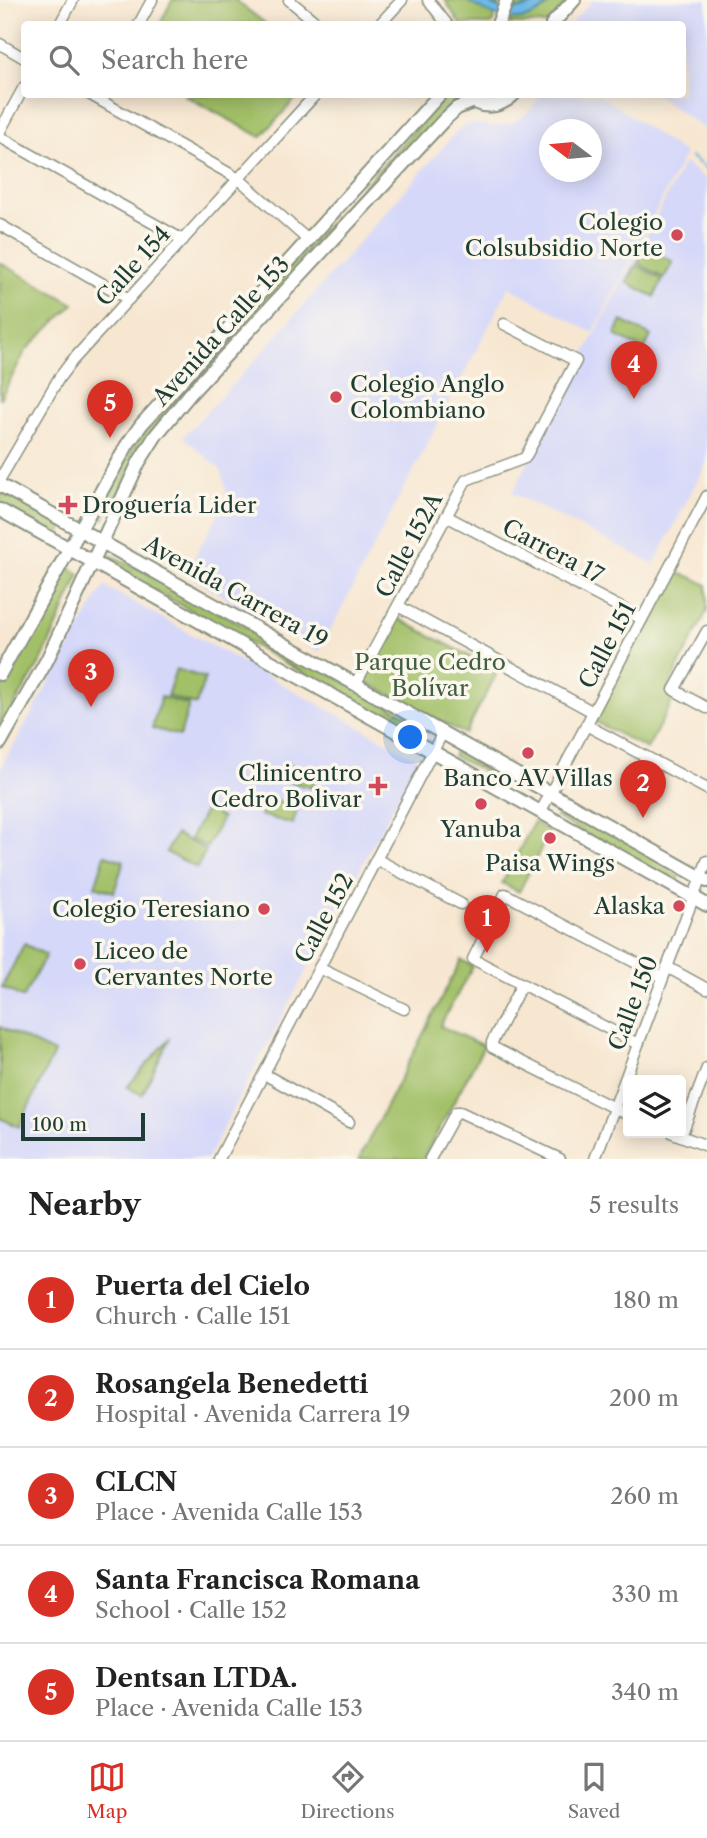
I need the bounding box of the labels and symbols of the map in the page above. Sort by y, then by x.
north arrow [539,119,602,182]
place label: Colegio Colsubsidio Norte [465,208,663,262]
street label: Calle 154 [90,220,176,312]
marker: Colegio Colsubsidio Norte [669,227,685,243]
street label: Avenida Calle 153 [146,251,295,412]
pin: 4 [611,341,657,399]
place label: Colegio Anglo Colombiano [350,370,504,424]
pin: 5 [87,380,133,438]
marker: Colegio Anglo Colombiano [328,389,344,405]
street label: Calle 152A [370,487,449,602]
place label: Droguería Lider [82,491,257,519]
marker: Droguería Lider [60,497,76,513]
street label: Carrera 17 [498,513,609,590]
street label: Avenida Carrera 19 [138,529,333,654]
street label: Calle 151 [572,596,642,693]
park label: Parque Cedro Bolívar [354,648,506,702]
pin: 3 [68,649,114,707]
your location [393,720,427,754]
marker: Banco AV Villas [520,745,536,761]
place label: Clinicentro Cedro Bolivar [210,759,362,813]
pin: 2 [620,760,666,818]
place label: Banco AV Villas [443,764,613,792]
marker: Clinicentro Cedro Bolivar [368,776,388,796]
marker: Yanuba [473,796,489,812]
place label: Yanuba [440,815,522,843]
marker: Paisa Wings [542,830,558,846]
place label: Paisa Wings [485,849,615,877]
street label: Calle 152 [289,868,359,968]
place label: Alaska [593,892,666,920]
place label: Colegio Teresiano [52,895,250,923]
pin: 1 [464,895,510,953]
marker: Alaska [671,898,687,914]
marker: Colegio Teresiano [256,901,272,917]
place label: Liceo de Cervantes Norte [94,937,273,991]
street label: Calle 150 [602,952,664,1054]
marker: Liceo de Cervantes Norte [72,956,88,972]
scale bar [21,1110,145,1142]

